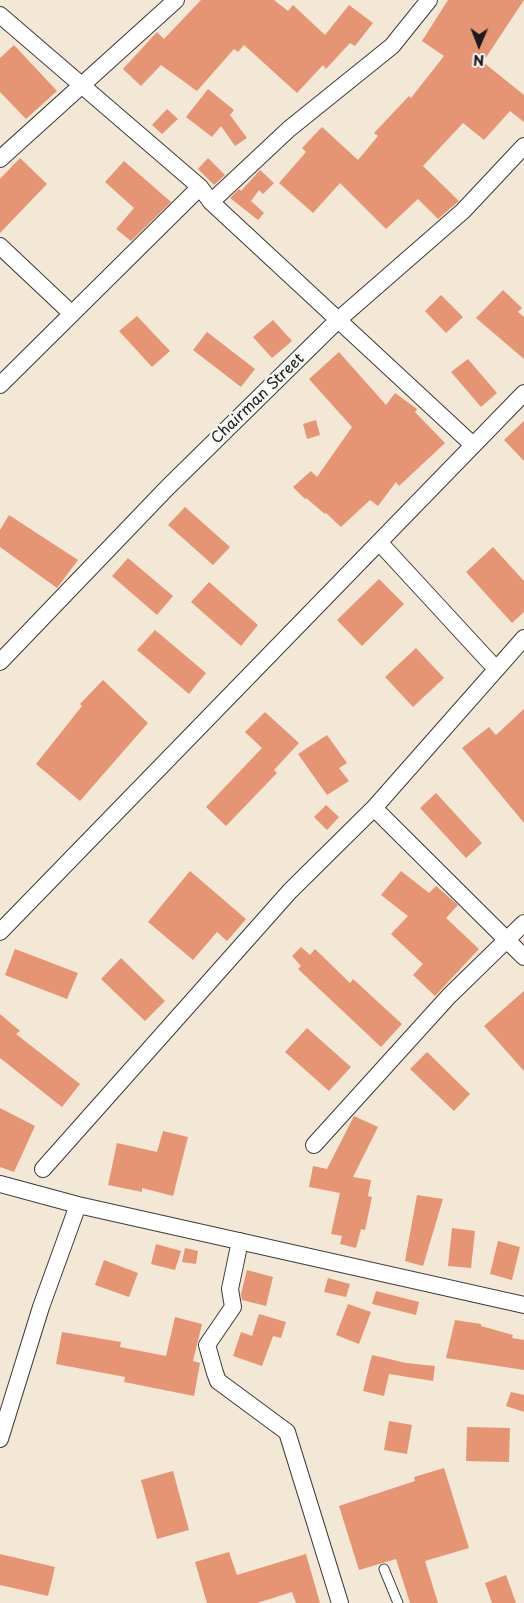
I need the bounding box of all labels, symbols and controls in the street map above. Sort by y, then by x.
north arrow [454,20,504,70]
text: N [473,50,484,71]
street label: Chairman Street [208,350,308,448]

